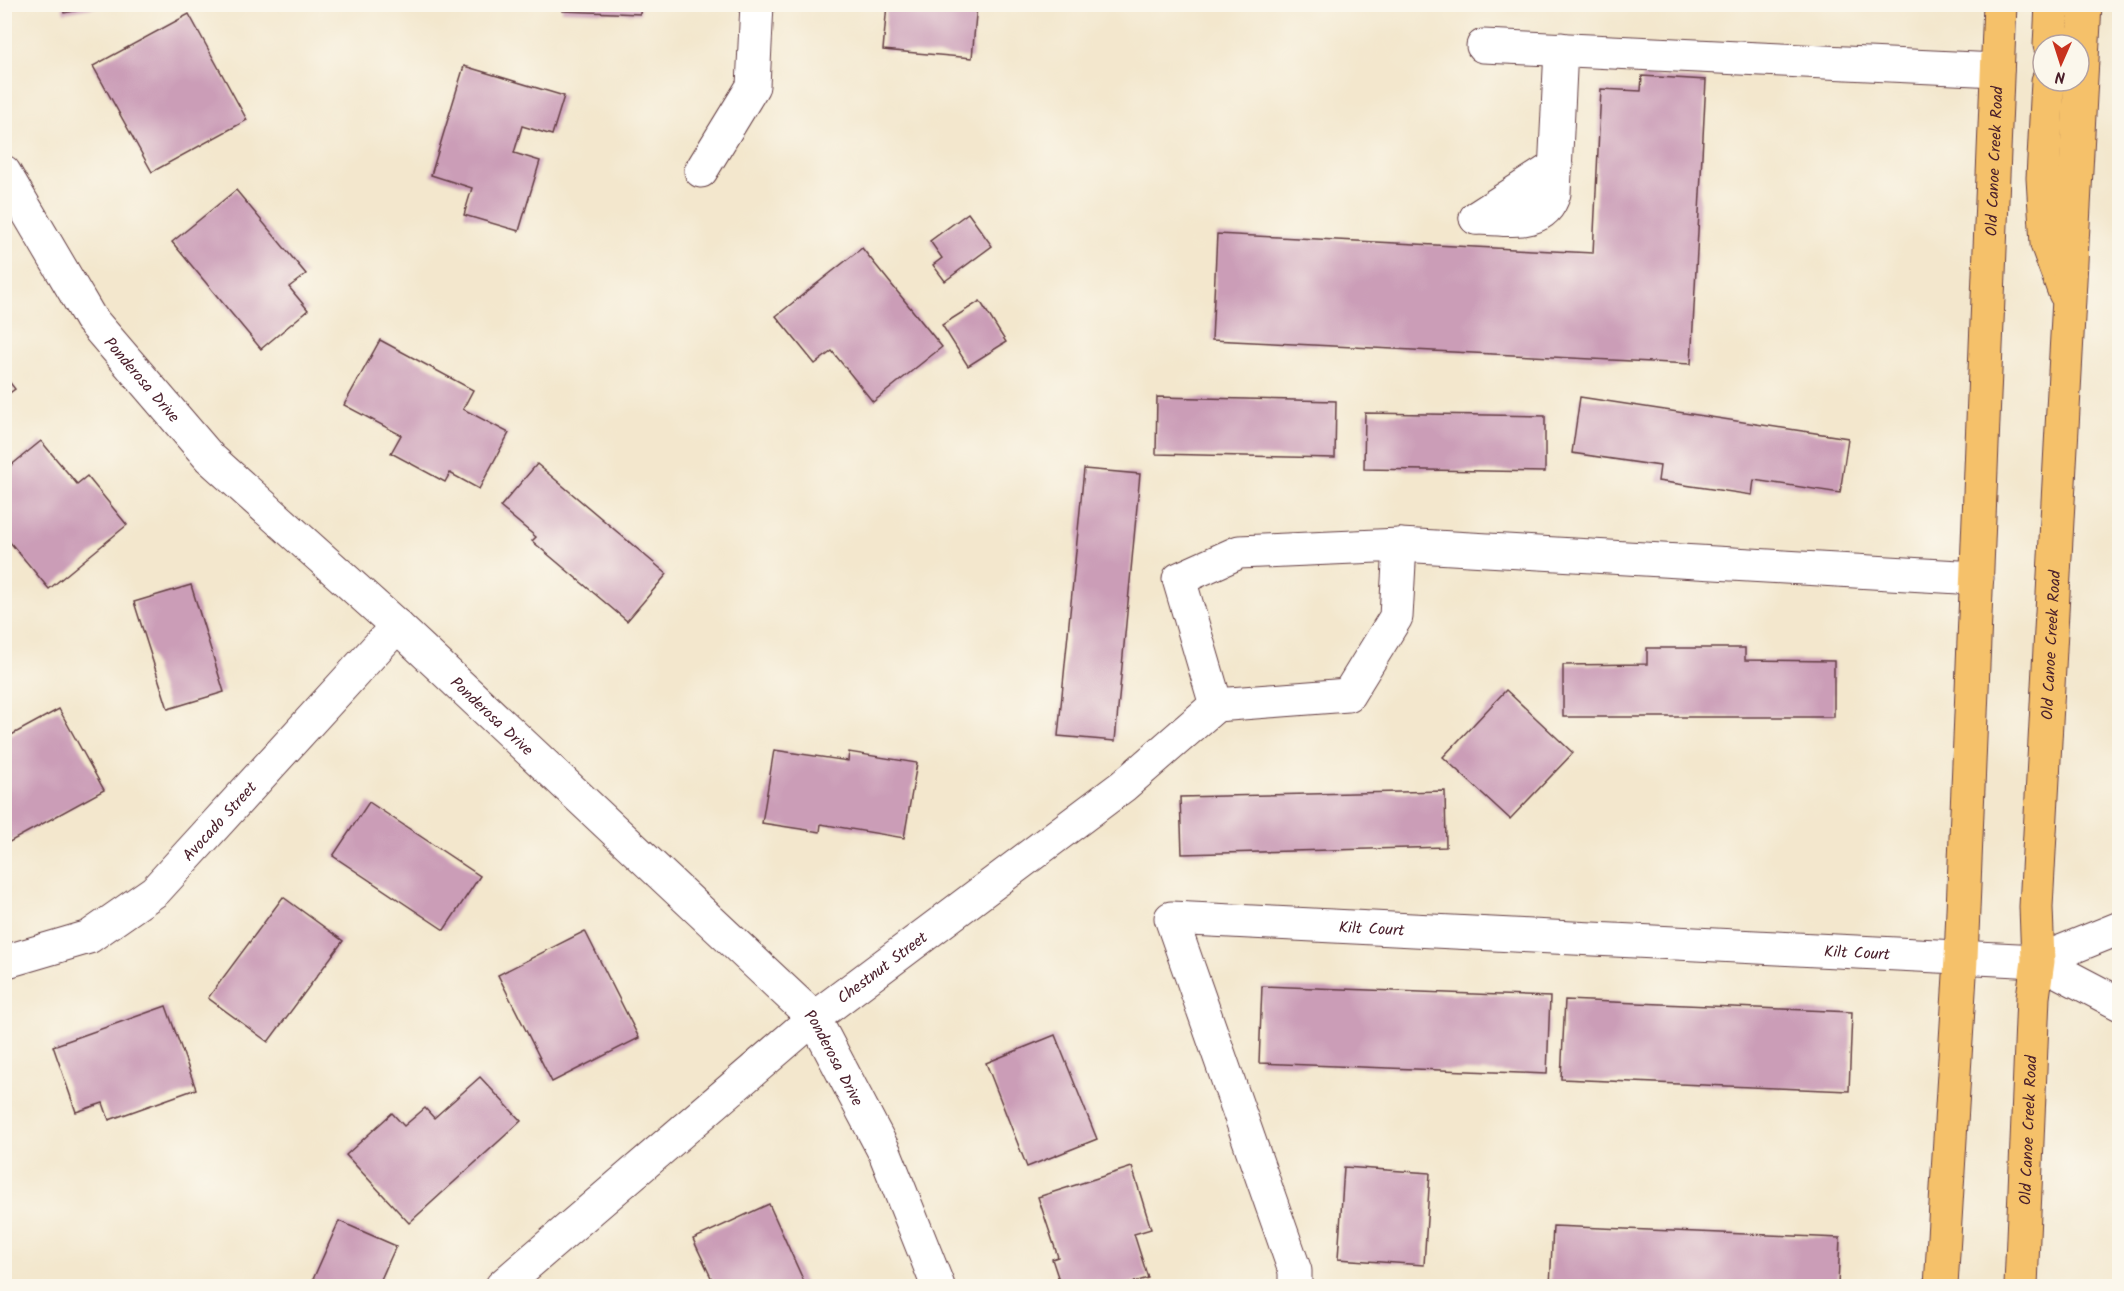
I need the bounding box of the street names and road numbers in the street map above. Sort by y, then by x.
street label: Old Canoe Creek Road [1980,85,2011,237]
street label: Ponderosa Drive [97,332,185,429]
street label: Old Canoe Creek Road [2035,569,2068,721]
street label: Ponderosa Drive [444,671,539,762]
street label: Avocado Street [177,776,264,867]
street label: Kilt Court [1338,915,1406,944]
street label: Chestnut Street [832,925,934,1011]
street label: Kilt Court [1823,939,1891,968]
street label: Ponderosa Drive [798,1004,869,1111]
street label: Old Canoe Creek Road [2013,1054,2045,1206]

